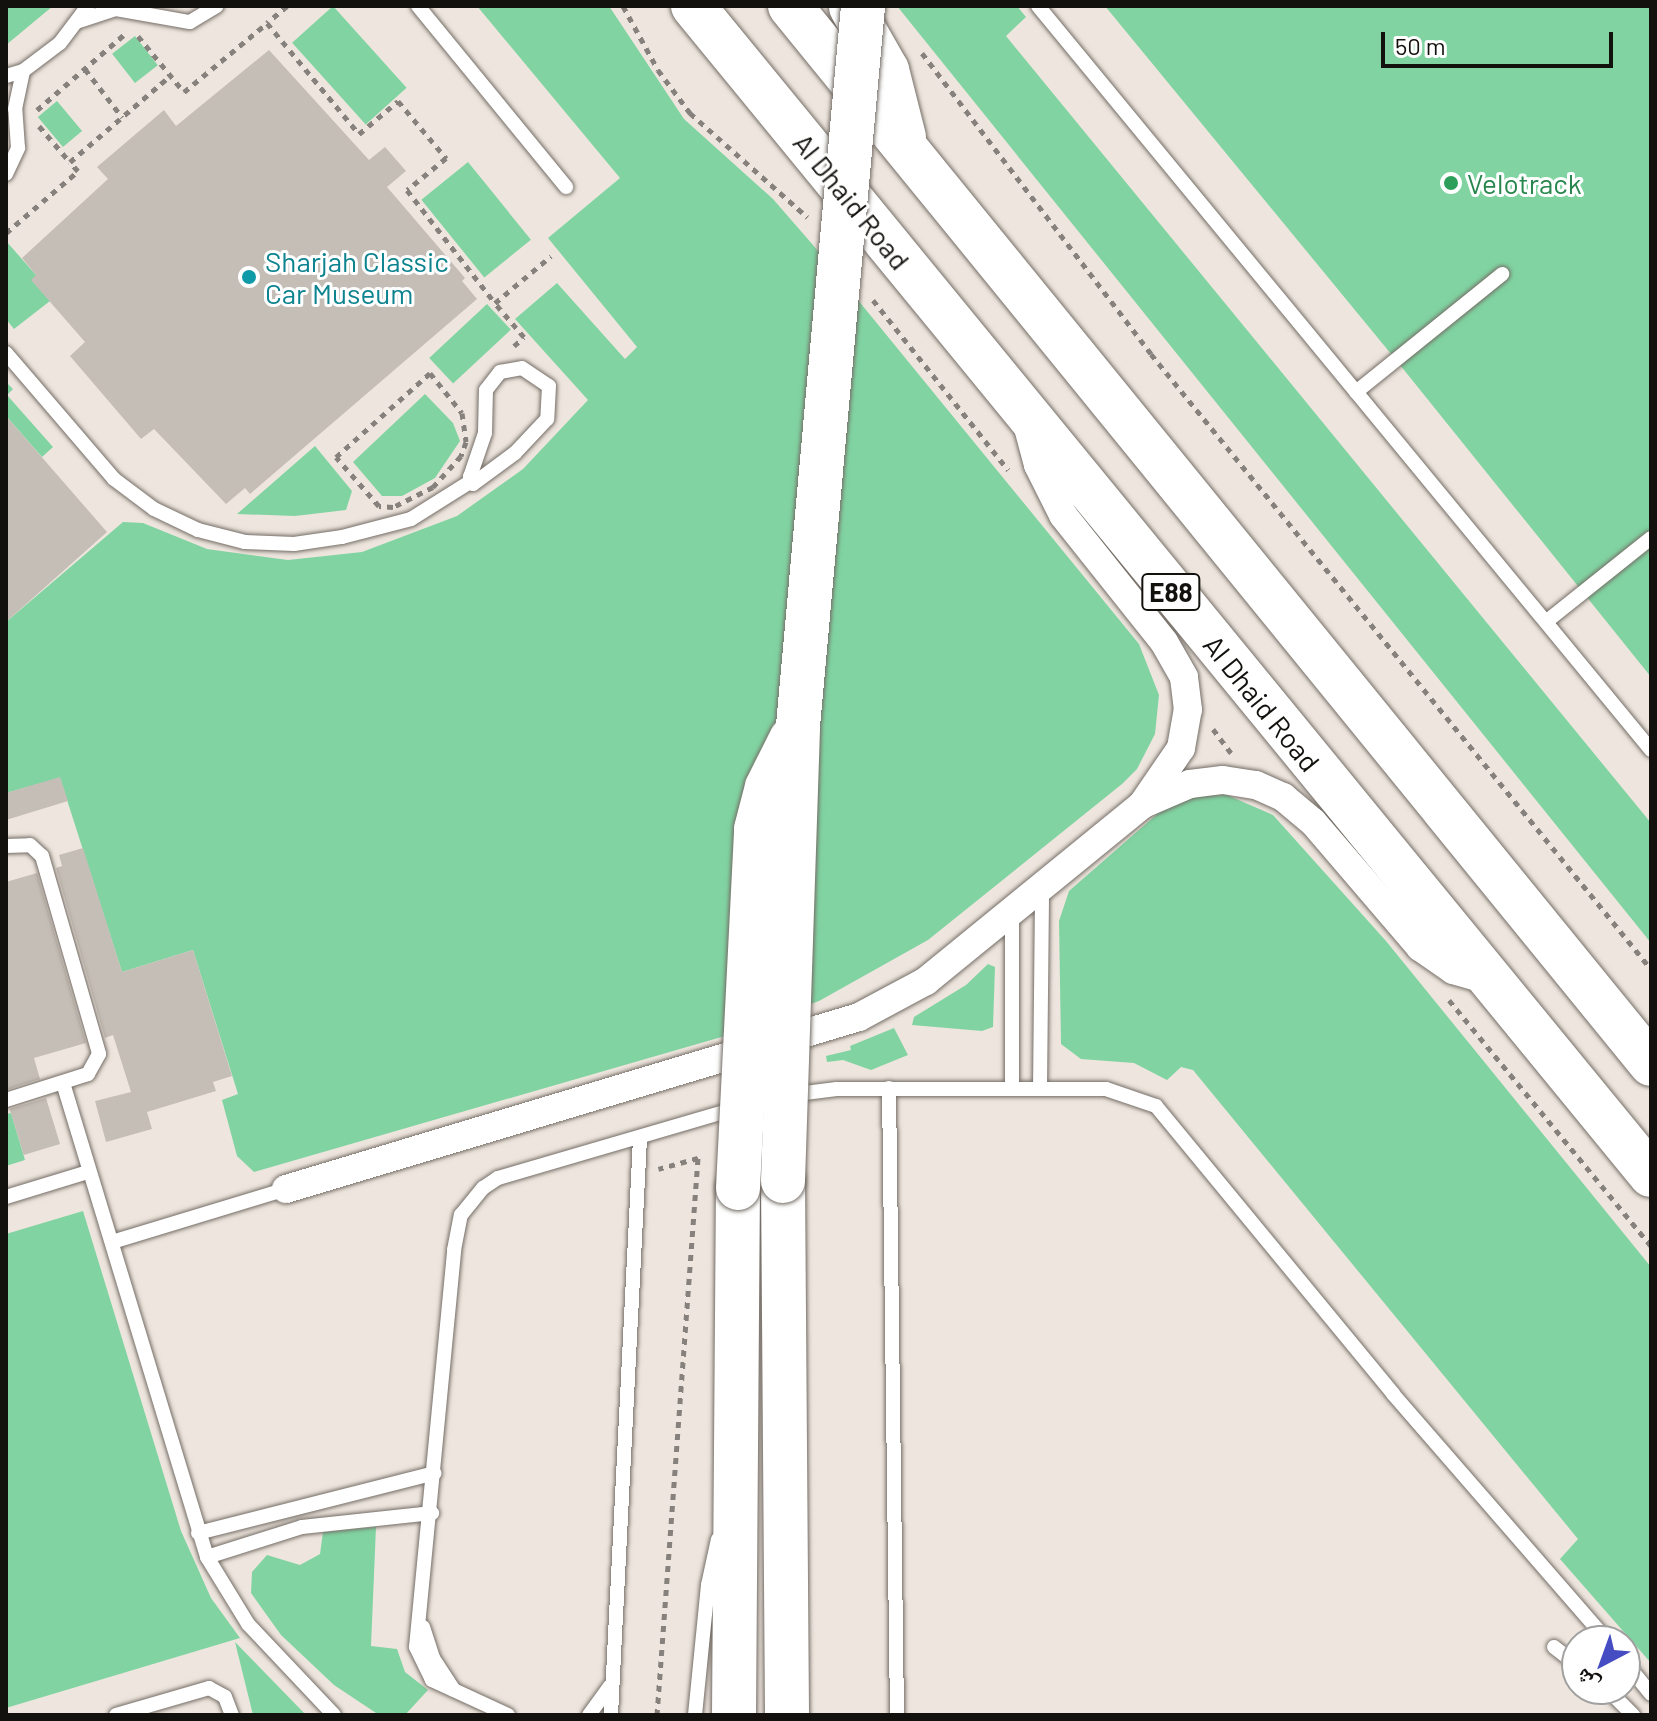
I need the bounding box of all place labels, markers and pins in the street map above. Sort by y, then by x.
place label: Velotrack [1467,166,1582,200]
marker: Velotrack [1442,174,1460,192]
place label: Sharjah Classic Car Museum [265,244,449,310]
marker: Sharjah Classic Car Museum [240,268,258,286]

